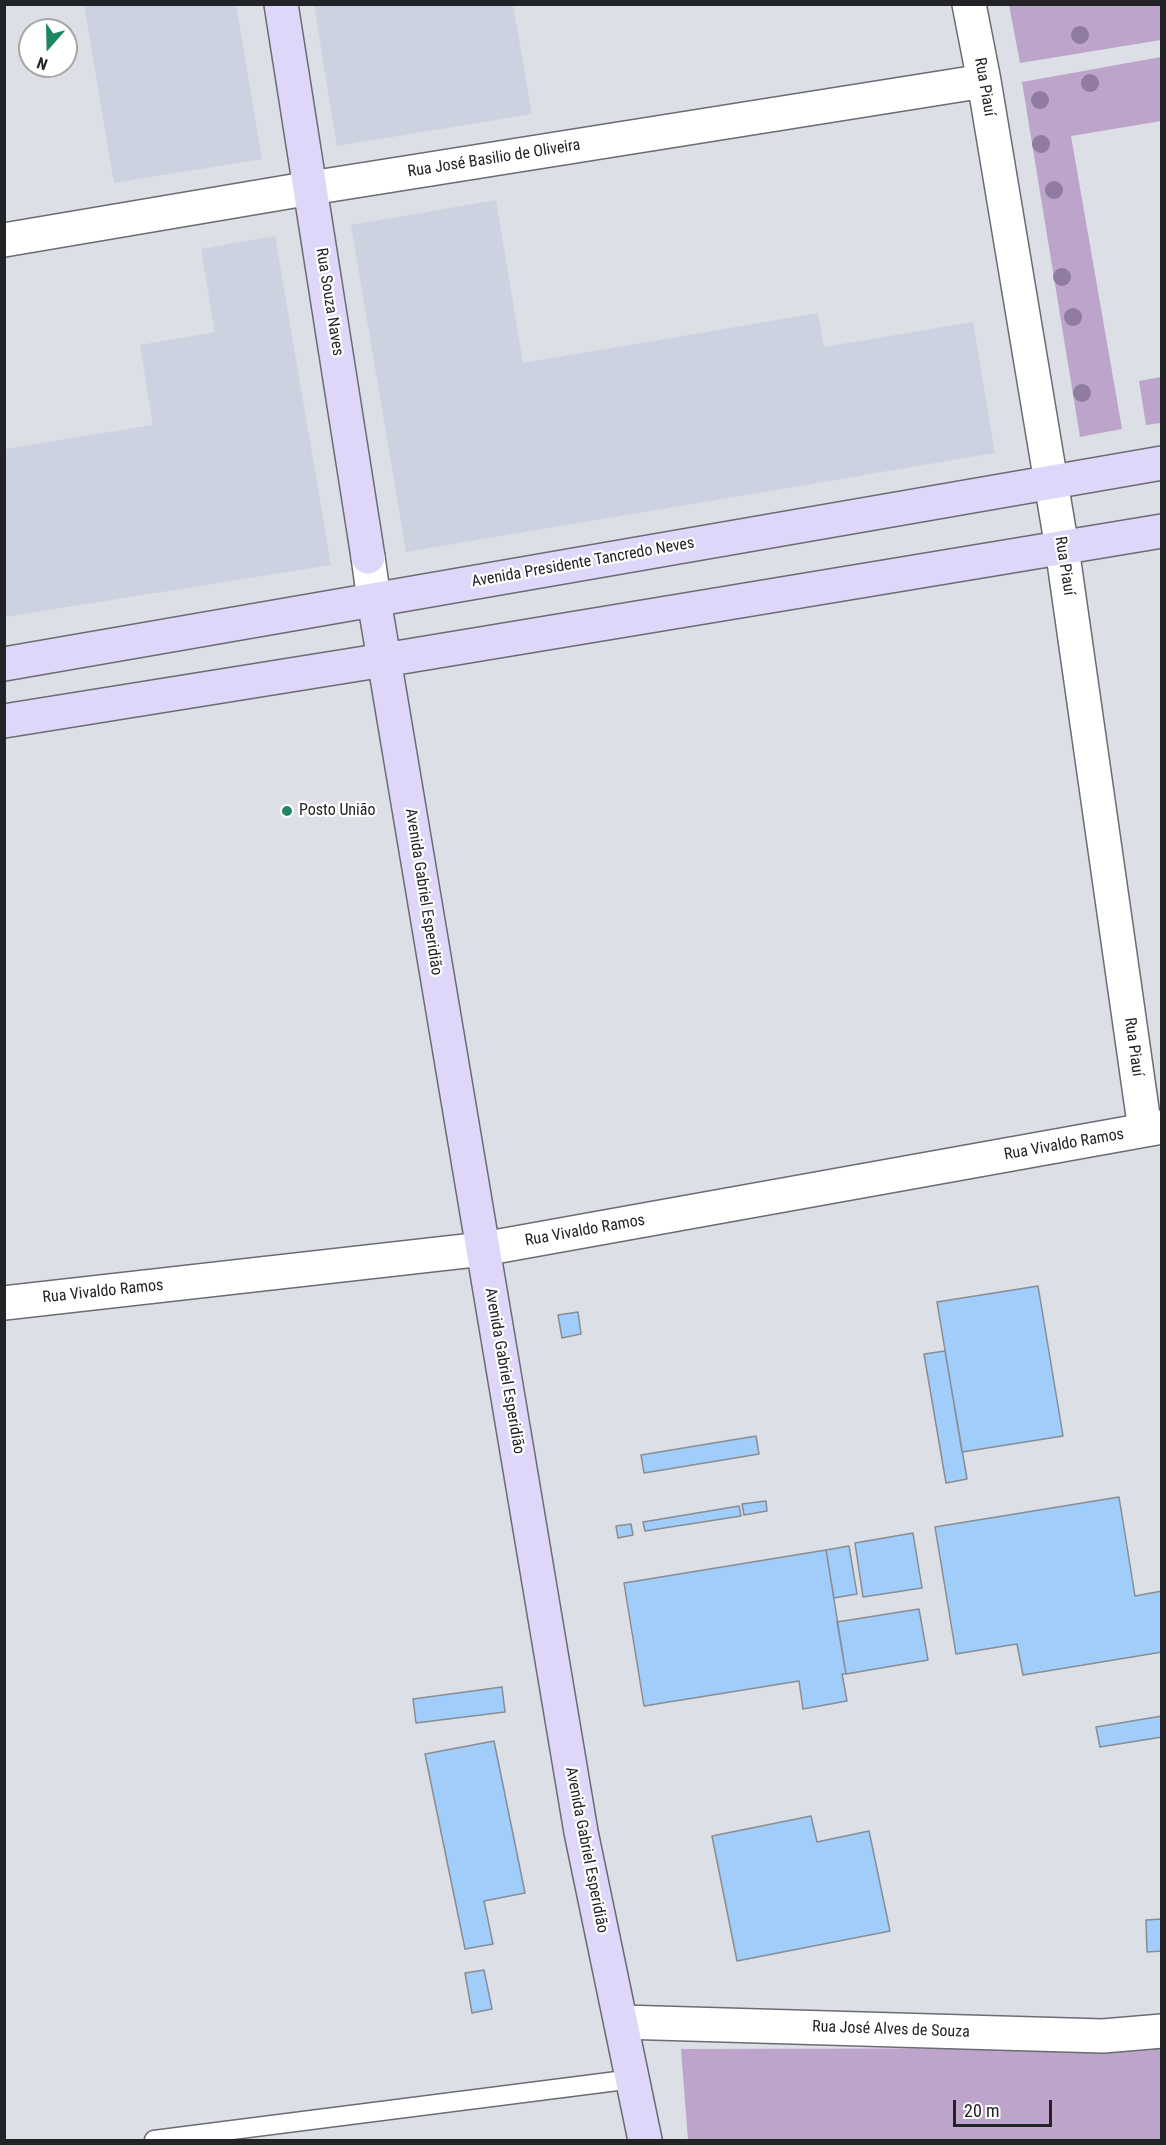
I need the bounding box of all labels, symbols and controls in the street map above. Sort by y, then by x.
north arrow [18,18,78,78]
text: N [35,53,50,74]
street label: Rua Piauí [969,56,999,118]
street label: Rua José Basilio de Oliveira [406,136,582,182]
street label: Rua Souza Naves [311,247,347,357]
street label: Avenida Presidente Tancredo Neves [470,534,696,592]
street label: Rua Piauí [1050,535,1078,597]
place label: Posto União [299,801,375,821]
marker: Posto União [280,804,294,818]
street label: Avenida Gabriel Esperidião [400,807,446,977]
street label: Rua Piauí [1119,1016,1147,1078]
street label: Rua Vivaldo Ramos [1003,1125,1125,1165]
street label: Rua Vivaldo Ramos [524,1211,646,1251]
street label: Rua Vivaldo Ramos [42,1276,164,1308]
street label: Avenida Gabriel Esperidião [480,1286,528,1456]
street label: Avenida Gabriel Esperidião [560,1765,612,1935]
street label: Rua José Alves de Souza [812,2018,970,2042]
scale bar [956,2088,1055,2126]
text: 20 m [964,2100,999,2121]

